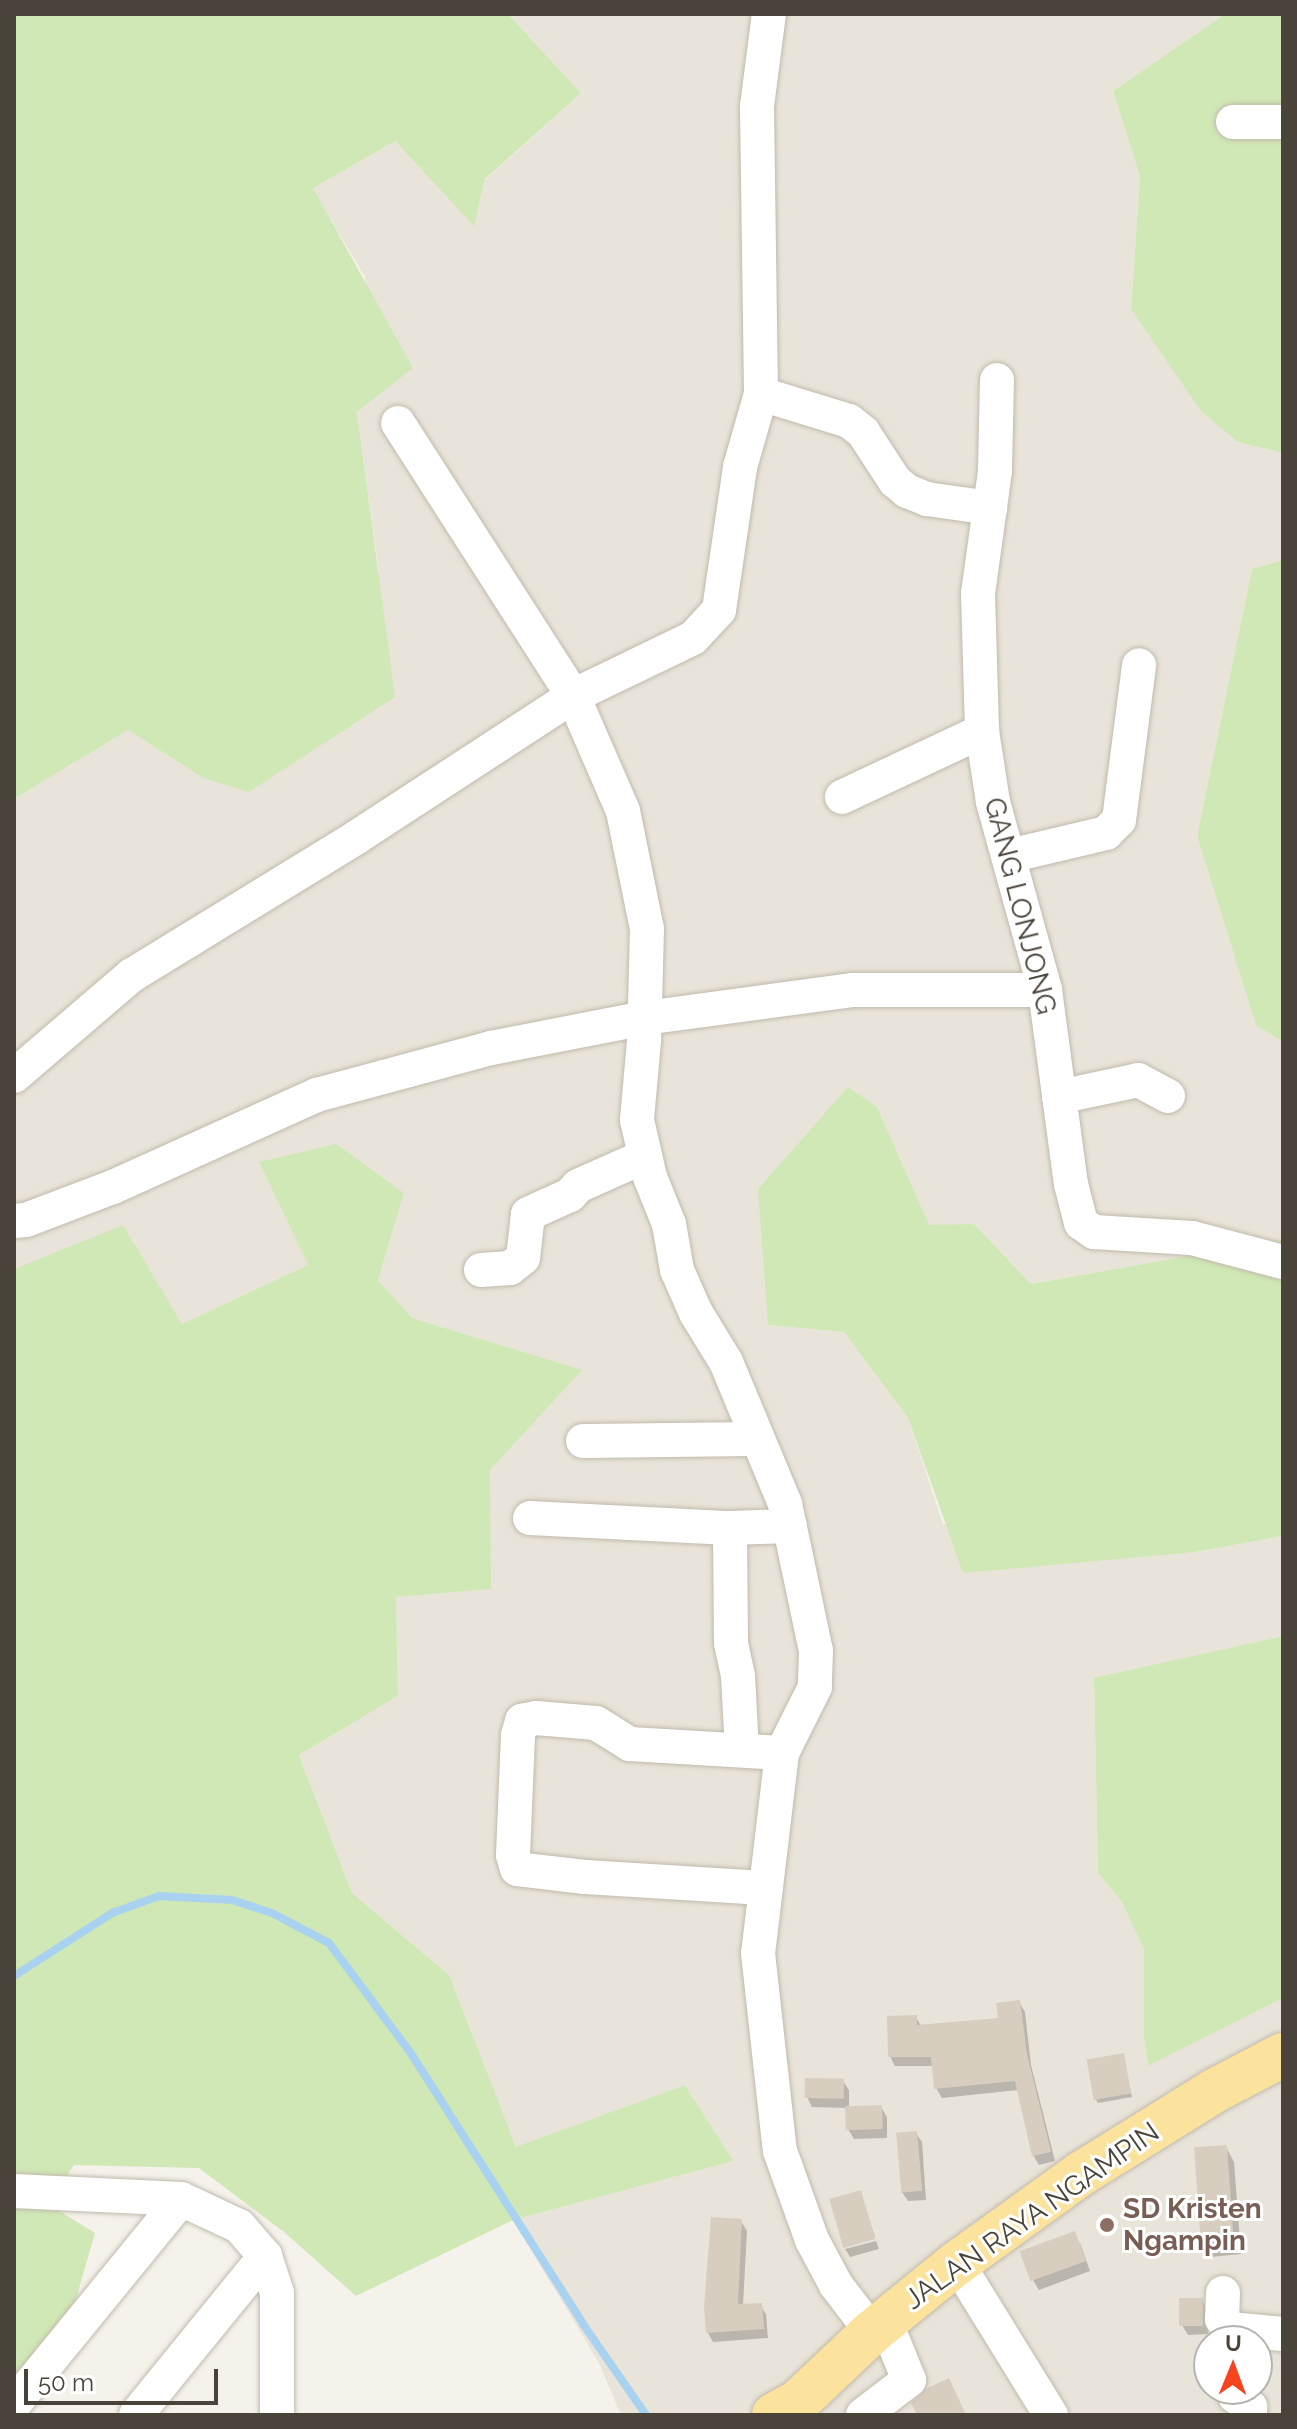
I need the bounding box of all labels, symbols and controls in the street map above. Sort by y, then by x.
street label: GANG LONJONG [977,794,1063,1018]
street label: JALAN RAYA NGAMPIN [898,2115,1166,2317]
place label: SD Kristen Ngampin [1123,2192,1262,2258]
marker: SD Kristen Ngampin [1098,2216,1116,2234]
north arrow [1193,2325,1273,2405]
text: U [1225,2330,1242,2356]
scale bar [28,2353,222,2403]
text: 50 m [38,2368,94,2397]

